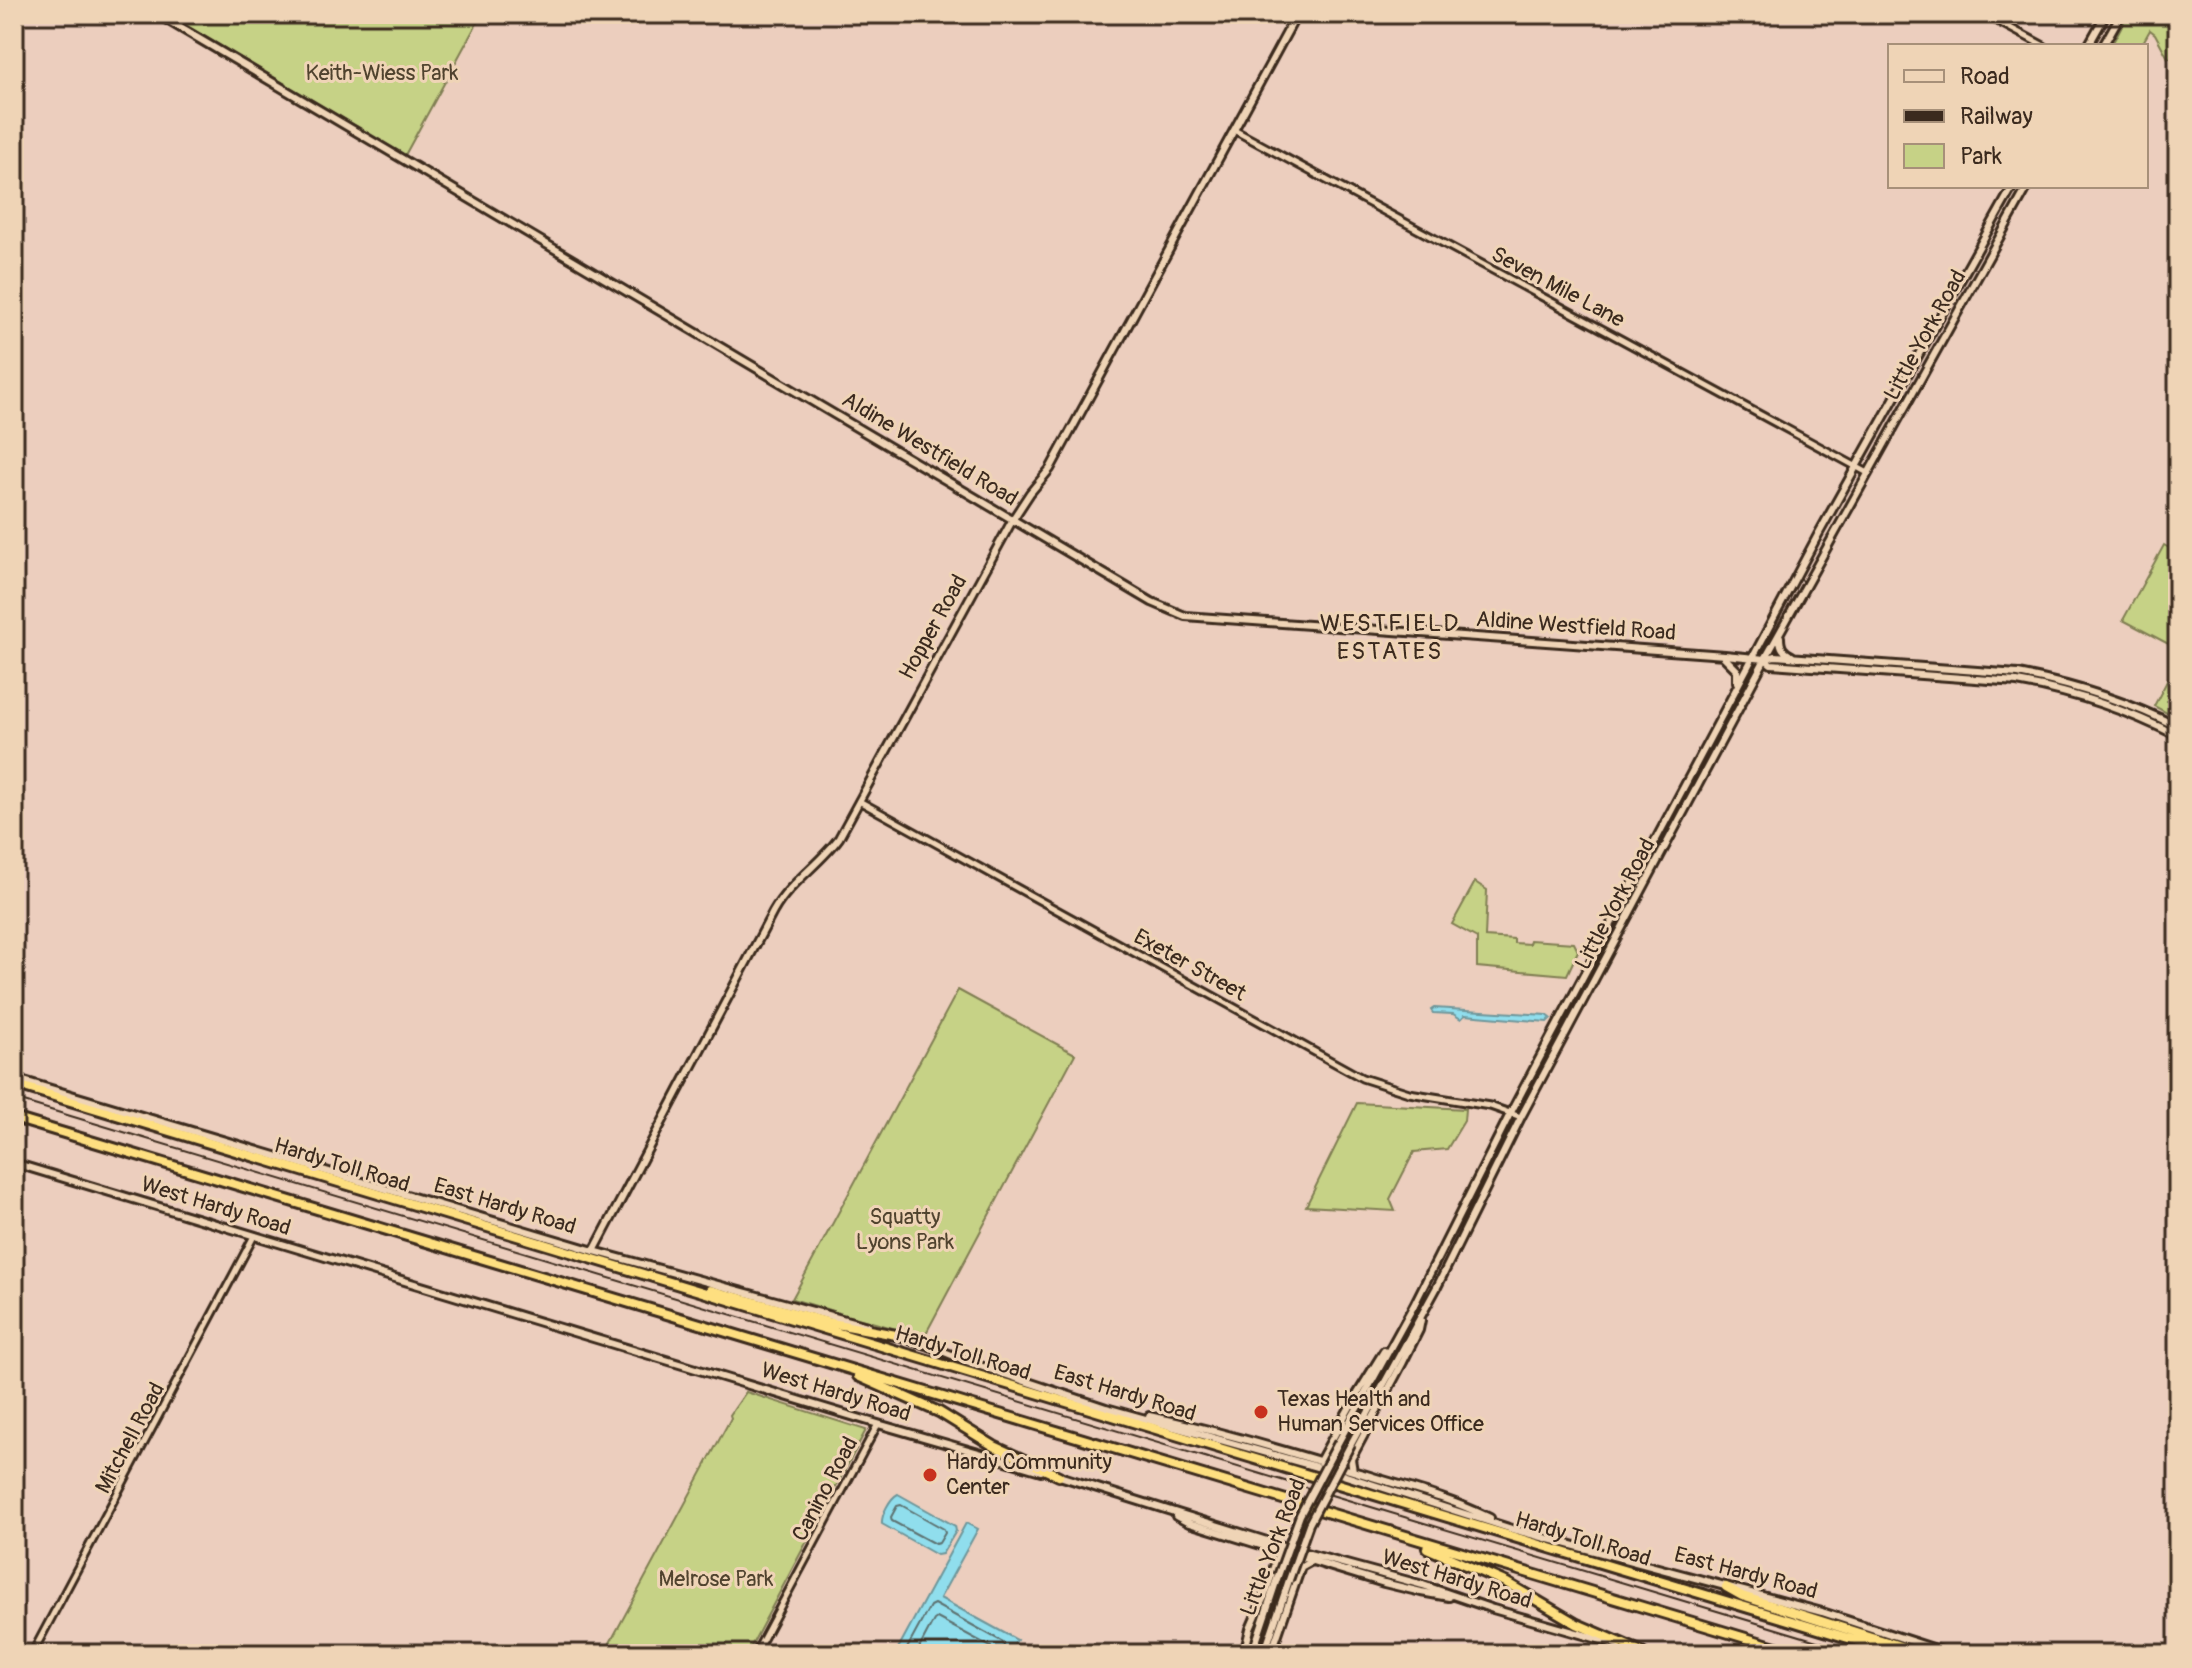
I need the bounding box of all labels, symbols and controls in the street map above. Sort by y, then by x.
legend [1888,44,2148,188]
park label: Keith-Wiess Park [305,59,459,87]
text: Road [1960,62,2010,91]
text: Railway [1960,102,2033,131]
text: Park [1960,142,2002,171]
street label: Seven Mile Lane [1486,240,1630,334]
street label: Little York Road [1878,265,1972,405]
street label: Aldine Westfield Road [837,385,1023,513]
street label: Hopper Road [893,570,973,684]
street label: Aldine Westfield Road [1475,605,1677,647]
district label: WESTFIELD ESTATES [1320,609,1460,666]
street label: Little York Road [1569,833,1661,975]
street label: Exeter Street [1129,923,1251,1007]
street label: Hardy Toll Road [271,1131,413,1199]
street label: West Hardy Road [138,1170,294,1242]
street label: East Hardy Road [431,1171,579,1241]
park label: Squatty Lyons Park [856,1203,954,1256]
street label: Hardy Toll Road [892,1319,1034,1387]
street label: West Hardy Road [758,1356,914,1428]
street label: East Hardy Road [1051,1358,1199,1428]
street label: Mitchell Road [89,1378,171,1498]
place label: Texas Health and Human Services Office [1277,1385,1484,1438]
marker: Texas Health and Human Services Office [1252,1403,1270,1421]
street label: Canino Road [786,1432,864,1546]
place label: Hardy Community Center [946,1448,1112,1501]
marker: Hardy Community Center [921,1466,939,1484]
street label: Little York Road [1234,1474,1312,1620]
street label: Hardy Toll Road [1512,1505,1654,1573]
street label: East Hardy Road [1671,1540,1821,1606]
street label: West Hardy Road [1379,1543,1535,1615]
park label: Melrose Park [658,1565,774,1593]

